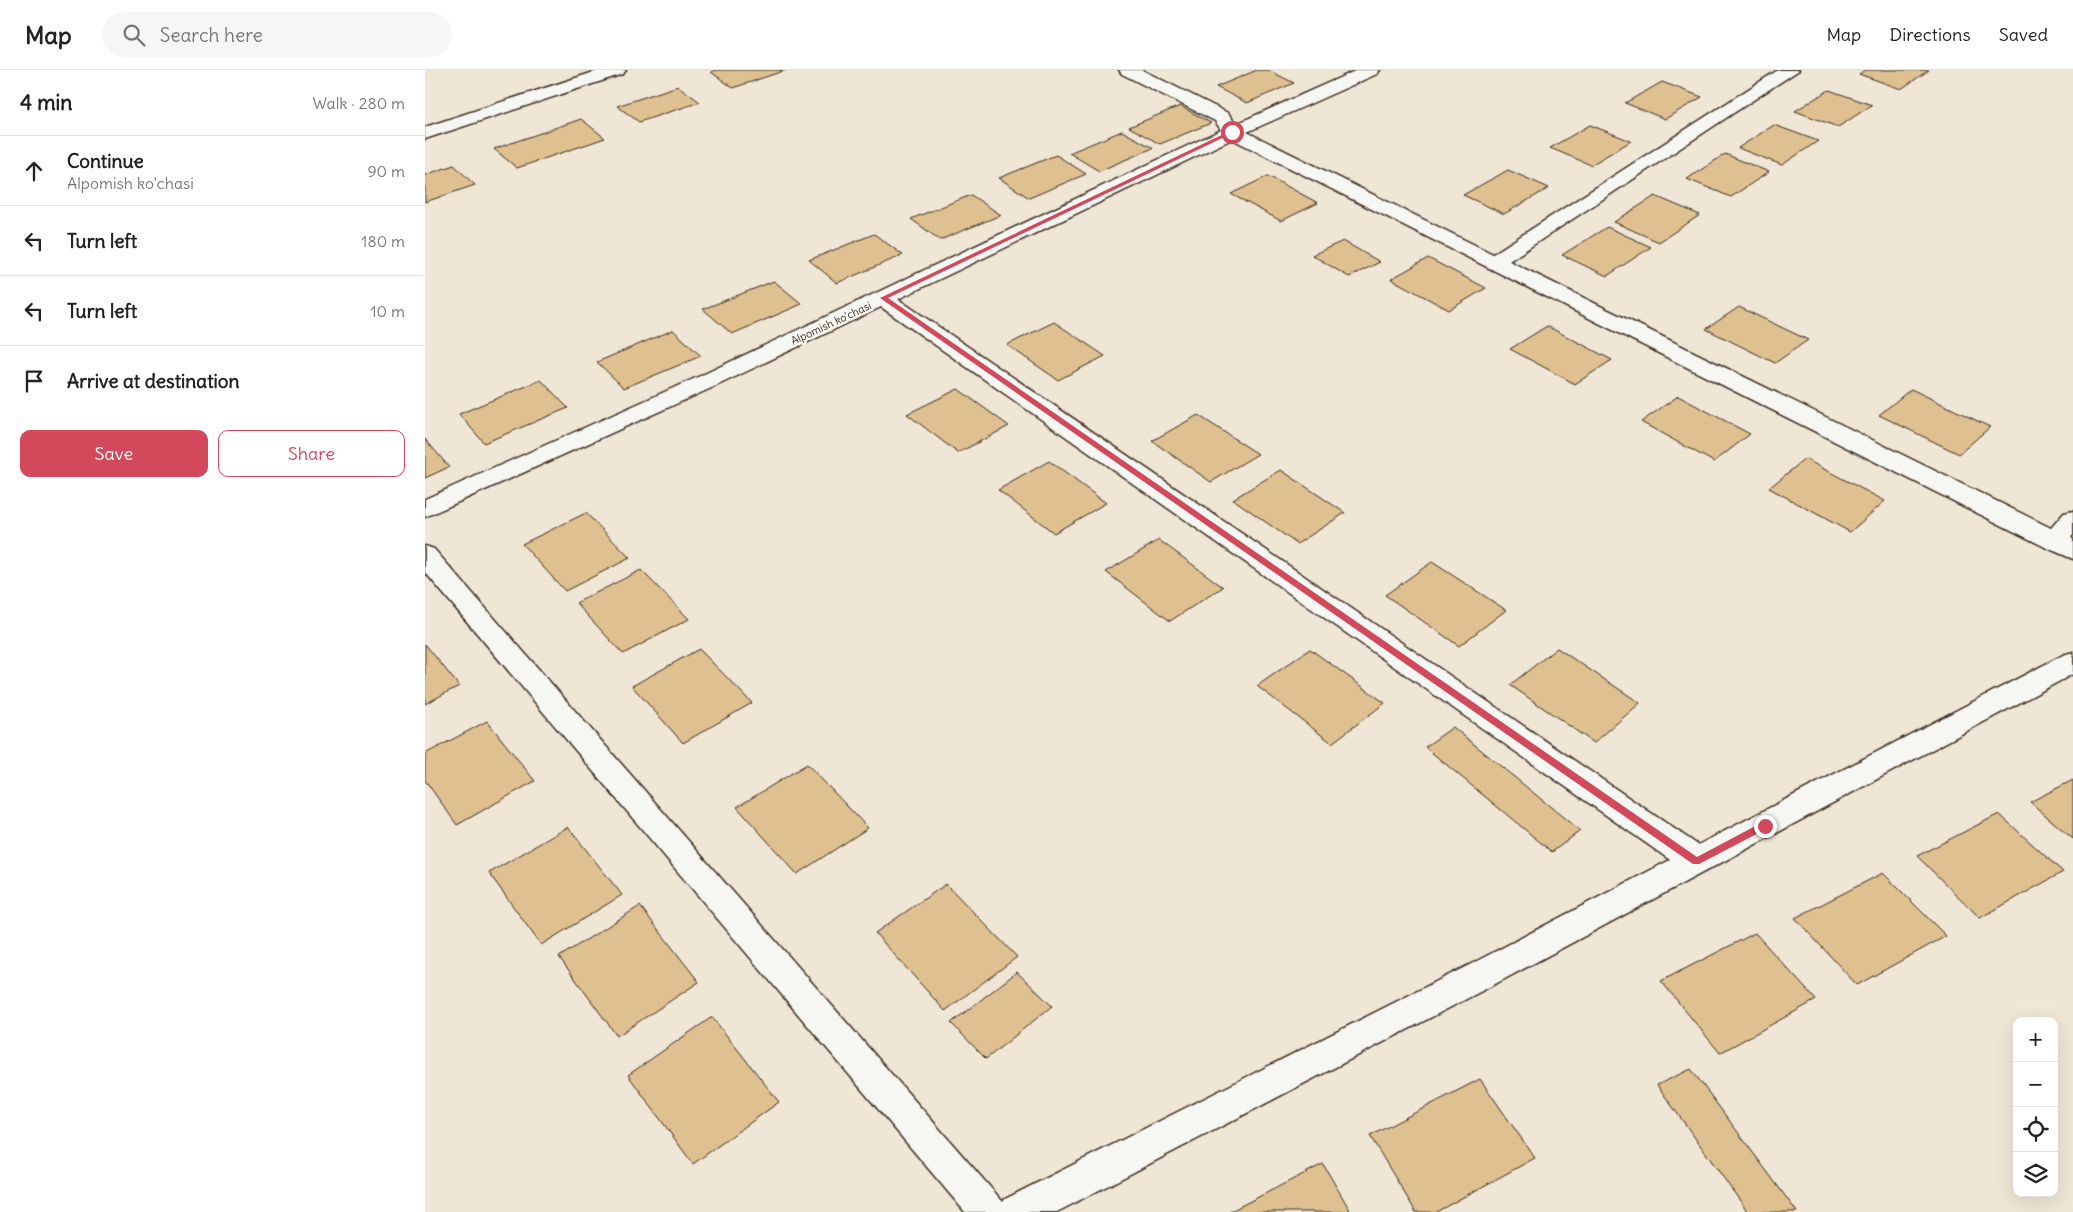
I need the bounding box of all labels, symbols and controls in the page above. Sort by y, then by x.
search box [102,12,452,57]
text: Map [25,20,72,50]
icon: search [120,21,148,49]
text: Search here [160,23,263,47]
text: Map [1826,23,1861,46]
text: Directions [1889,23,1971,46]
text: Saved [1999,23,2048,46]
text: 4 min [20,89,72,116]
text: Walk · 280 m [313,93,405,113]
route start [1221,121,1244,144]
text: Continue [67,149,144,173]
icon: ahead [20,157,48,185]
text: 90 m [367,161,405,181]
text: Alpomish ko'chasi [67,173,194,193]
icon: left [20,227,48,255]
text: Turn left [67,229,137,253]
text: 180 m [361,231,405,251]
icon: left [20,297,48,325]
street label: Alpomish ko'chasi [789,298,873,348]
text: Turn left [67,299,137,323]
text: 10 m [370,301,405,321]
icon: arrive [20,367,48,395]
text: Arrive at destination [67,369,240,393]
button: Save [20,430,208,477]
button: Share [218,430,405,477]
route end [1754,815,1777,838]
map controls [2013,1017,2058,1197]
button: + [2013,1017,2058,1062]
button: − [2013,1062,2058,1107]
button: locate [2013,1107,2058,1152]
button: layers [2013,1152,2058,1197]

